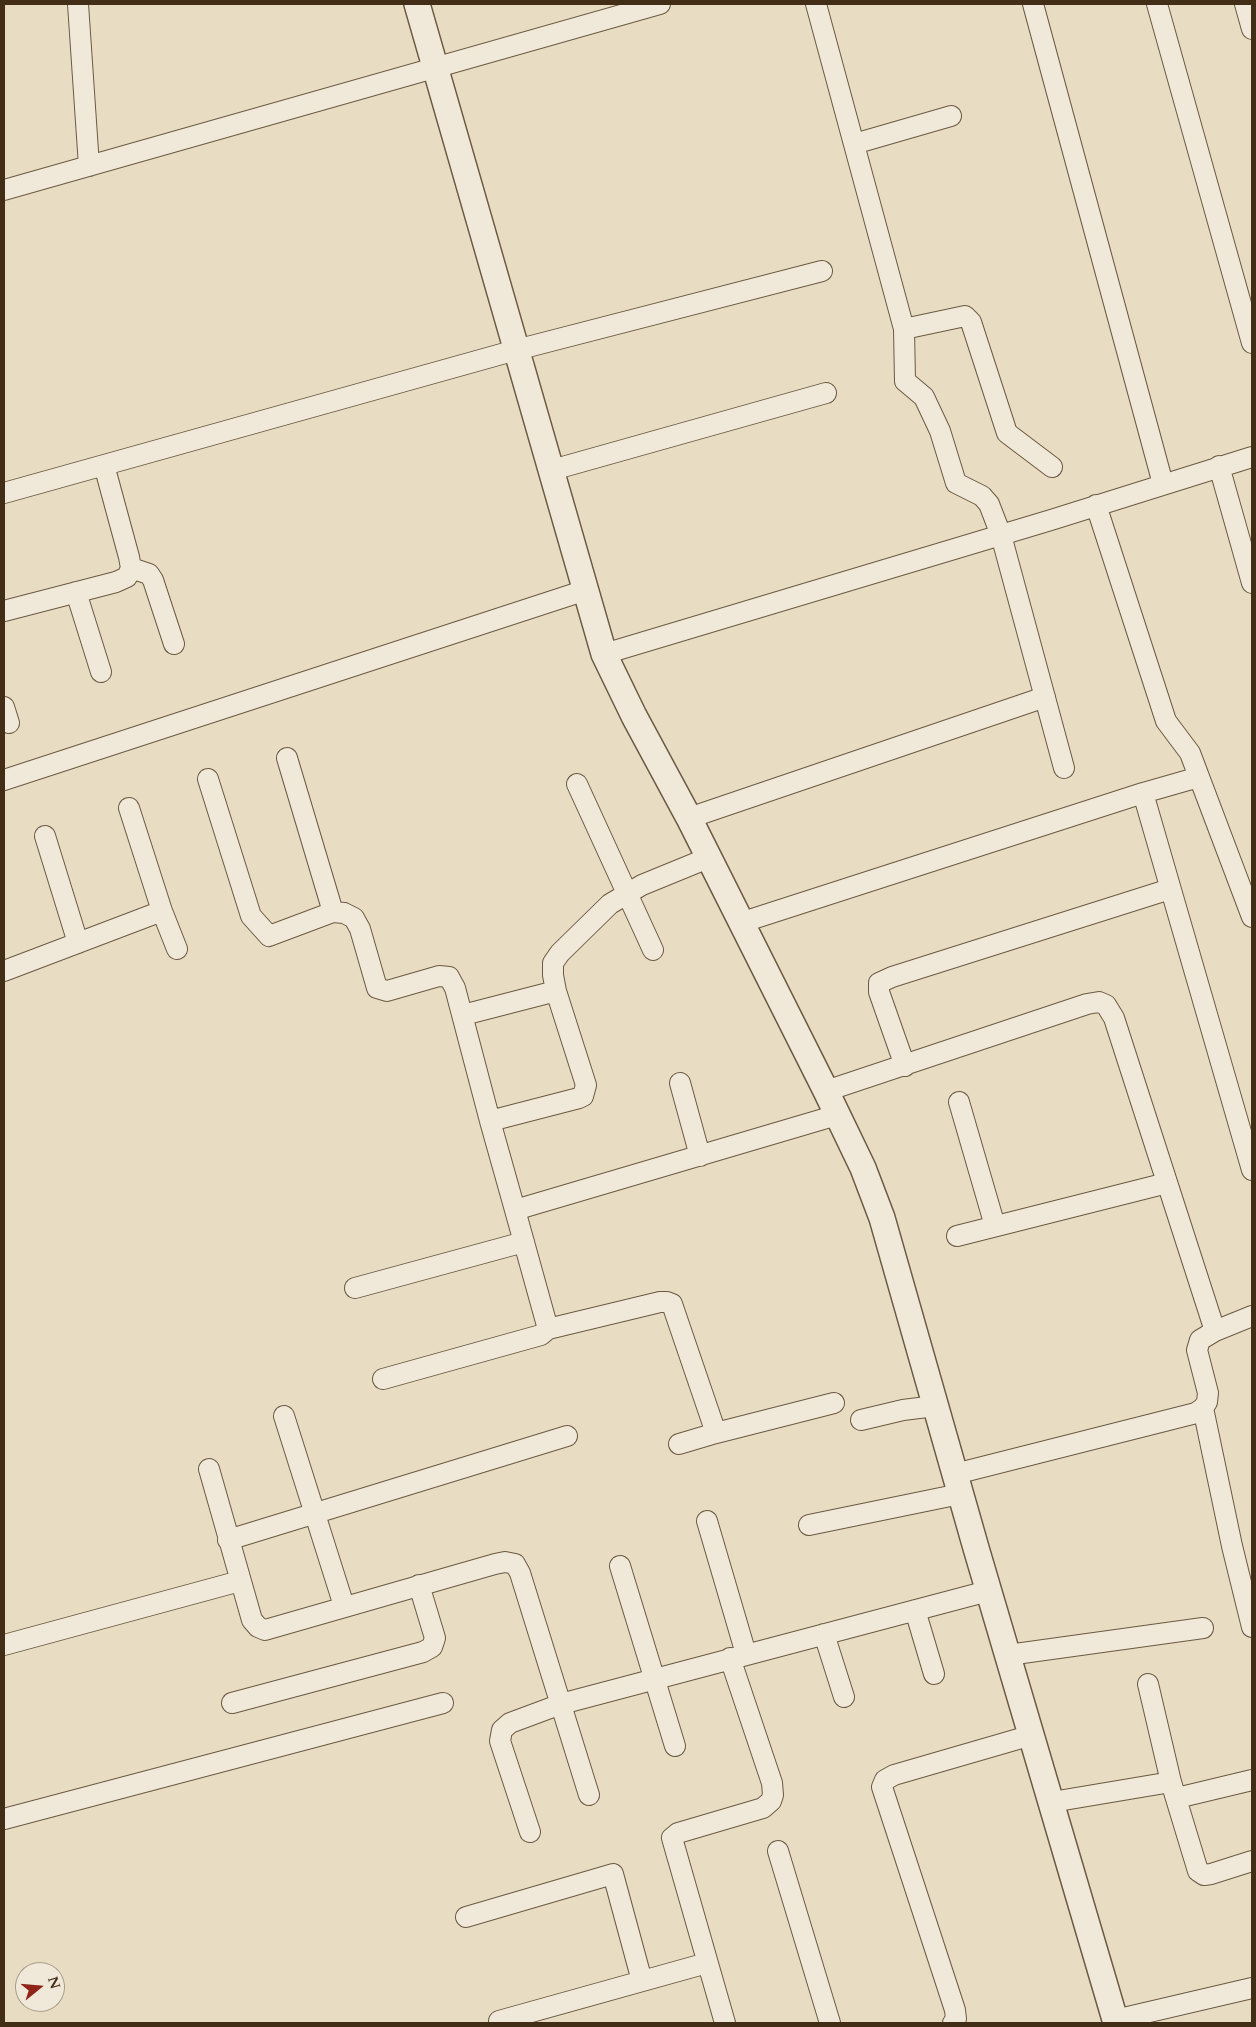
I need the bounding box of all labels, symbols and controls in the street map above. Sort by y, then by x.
north arrow [15,1962,65,2012]
text: N [43,1974,65,1991]

